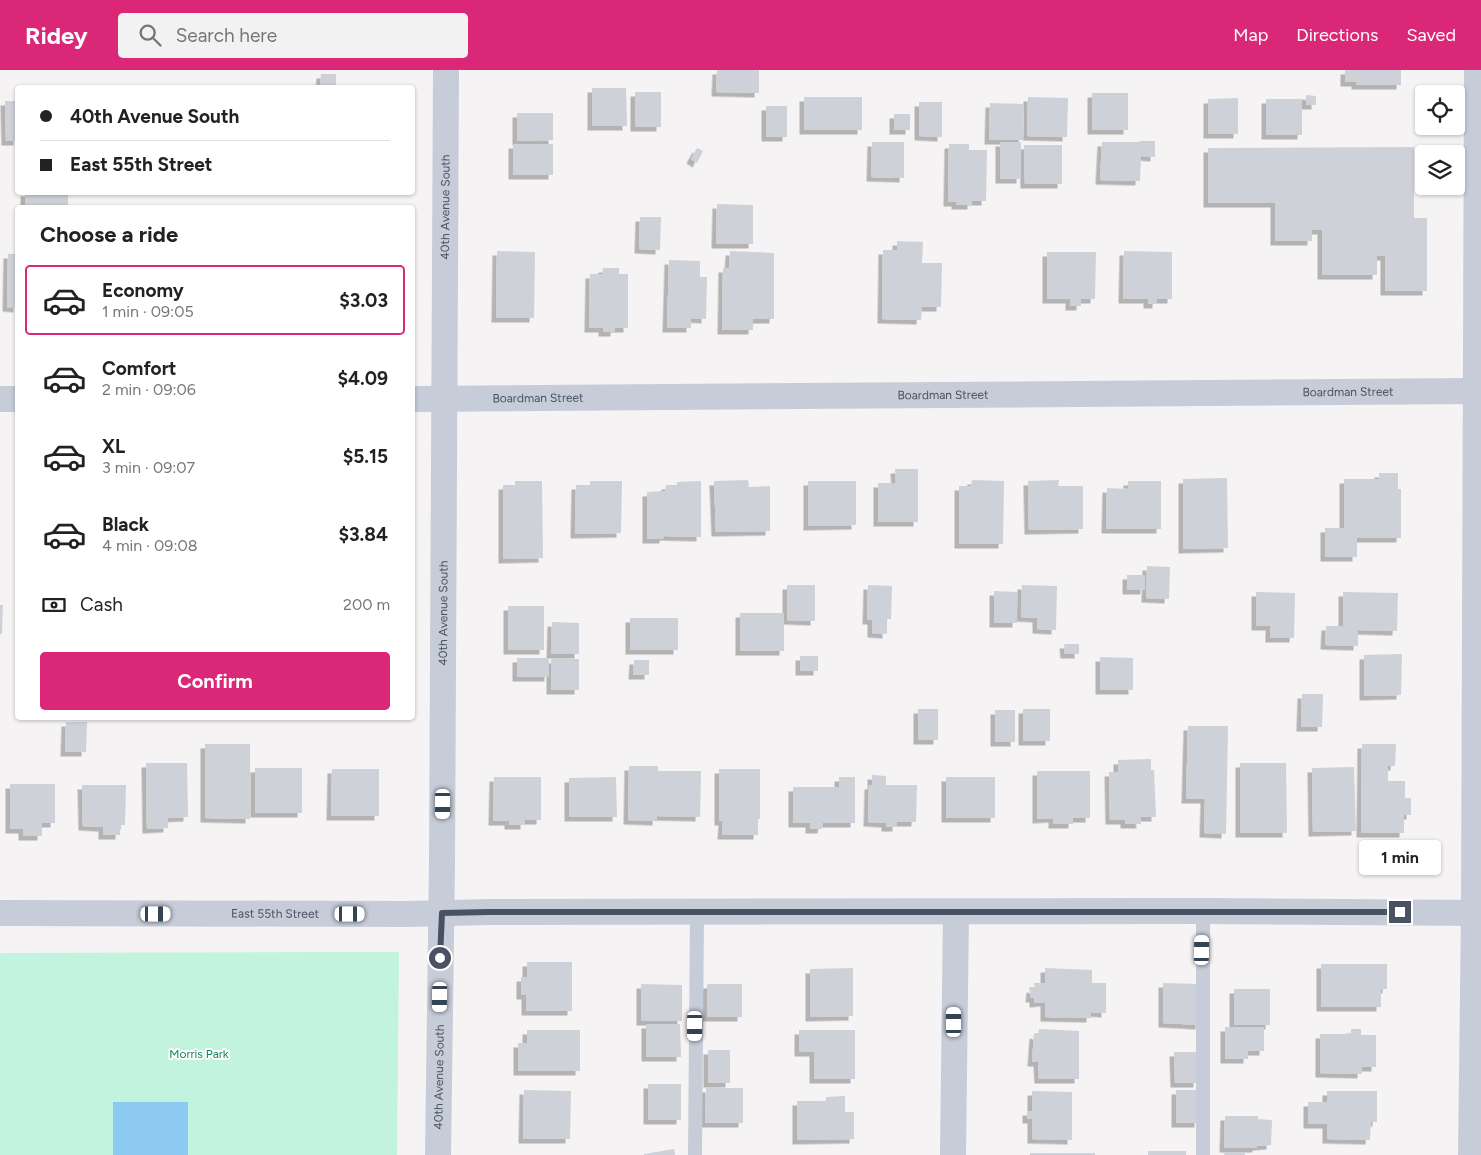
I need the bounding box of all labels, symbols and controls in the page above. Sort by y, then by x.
search box [118,13,468,58]
text: Ridey [25,21,88,50]
icon: search [136,21,164,49]
text: Search here [176,24,277,47]
text: Map [1233,24,1268,46]
text: Directions [1296,24,1378,46]
text: Saved [1406,24,1456,46]
map controls [1415,85,1465,195]
button: locate [1415,85,1465,135]
text: 40th Avenue South [70,105,239,128]
button: layers [1415,145,1465,195]
text: East 55th Street [70,153,212,176]
street label: 40th Avenue South [438,154,453,260]
text: Choose a ride [40,221,178,248]
icon: car [42,278,87,323]
text: Economy [102,279,184,302]
text: $3.03 [339,289,388,312]
text: 1 min · 09:05 [102,302,194,321]
icon: car [42,356,87,401]
text: Comfort [102,357,177,380]
text: $4.09 [337,367,388,390]
text: 2 min · 09:06 [102,380,196,399]
street label: Boardman Street [1302,385,1394,399]
street label: Boardman Street [897,388,989,402]
street label: Boardman Street [492,391,584,405]
icon: car [42,434,87,479]
text: XL [102,435,125,458]
text: $5.15 [343,445,388,468]
text: 3 min · 09:07 [102,458,195,477]
icon: car [42,512,87,557]
text: Black [102,513,149,536]
text: $3.84 [339,523,388,546]
text: 4 min · 09:08 [102,536,198,555]
street label: 40th Avenue South [436,560,451,666]
icon: cash [40,591,68,619]
text: Cash [80,593,123,616]
text: 200 m [343,595,390,614]
button: Confirm [40,652,390,710]
car [435,789,450,819]
callout: 1 min [1359,840,1441,874]
text: 1 min [1381,848,1419,867]
route end [1389,901,1411,923]
car [141,907,171,922]
street label: East 55th Street [231,907,319,921]
car [335,907,365,922]
car [1194,935,1209,965]
route start [429,947,451,969]
car [432,982,447,1012]
car [946,1007,961,1037]
car [687,1011,702,1041]
street label: 40th Avenue South [431,1024,447,1130]
park label: Morris Park [169,1047,229,1061]

